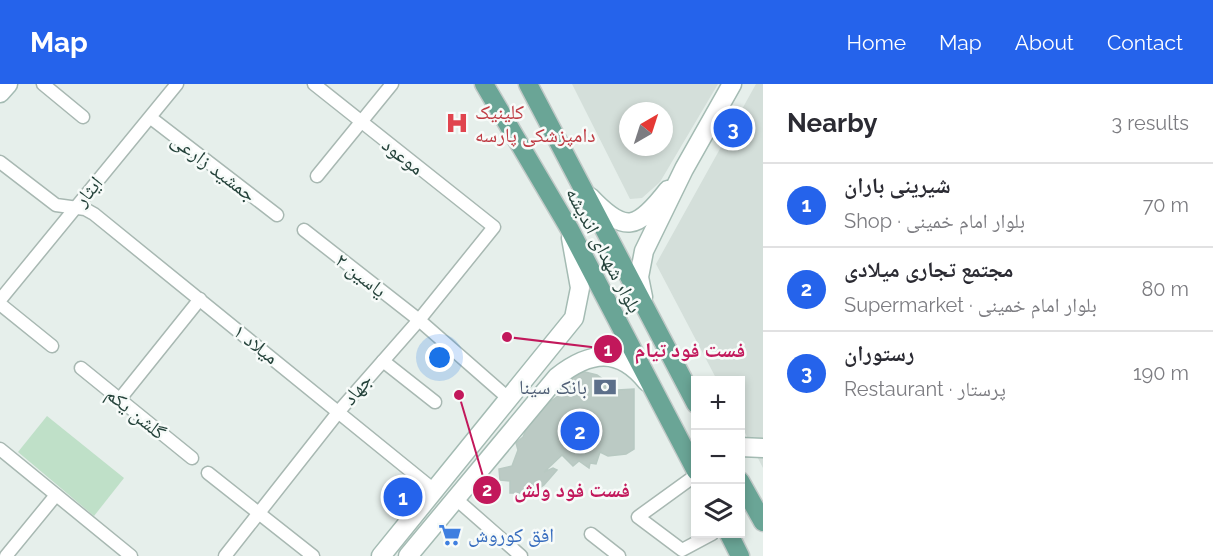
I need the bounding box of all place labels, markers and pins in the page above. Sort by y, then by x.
place label: کلینیک دامپزشکی پارسه [475,100,595,147]
pin: 3 [714,106,752,150]
hospital icon: کلینیک دامپزشکی پارسه [444,110,470,136]
callout: فست فود تیام [593,330,757,369]
bank icon: بانک سینا [592,374,618,400]
place label: بانک سینا [519,375,587,399]
pin: 2 [560,408,600,454]
callout: فست فود ولش [472,470,642,509]
pin: 1 [384,474,422,520]
supermarket icon: افق کوروش [437,522,463,548]
place label: افق کوروش [468,523,554,547]

